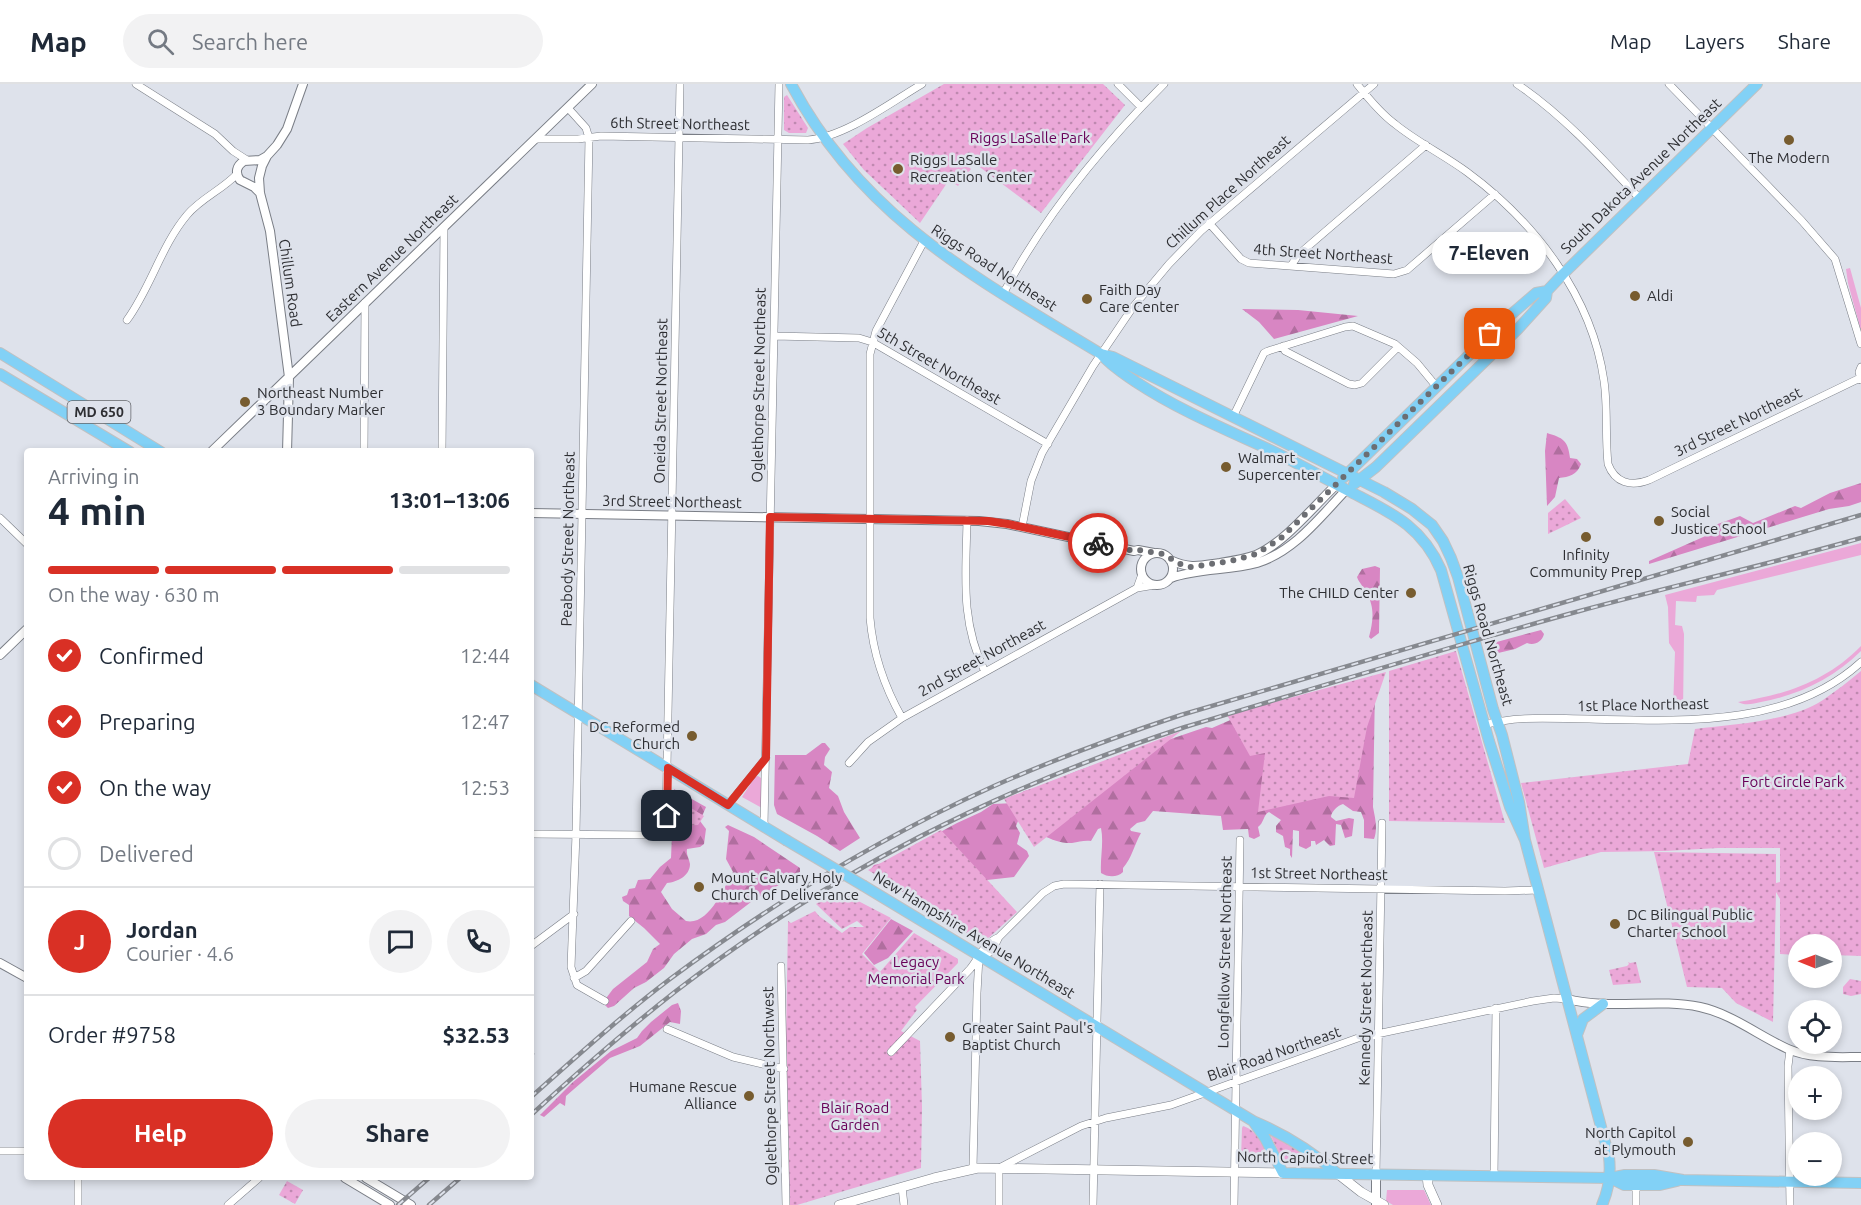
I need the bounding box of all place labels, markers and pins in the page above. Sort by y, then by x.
marker: The Modern [1782,133,1796,147]
place label: The Modern [1748,149,1830,166]
place label: Riggs LaSalle Recreation Center [910,151,1033,185]
marker: Riggs LaSalle Recreation Center [891,162,905,176]
callout: 7-Eleven [1433,232,1547,274]
place label: Faith Day Care Center [1099,281,1179,315]
place label: Aldi [1647,287,1673,304]
marker: Aldi [1628,289,1642,303]
marker: Faith Day Care Center [1080,292,1094,306]
pin [1464,308,1515,359]
place label: Northeast Number 3 Boundary Marker [257,384,386,418]
marker: Northeast Number 3 Boundary Marker [238,395,252,409]
place label: Walmart Supercenter [1238,449,1321,483]
marker: Walmart Supercenter [1219,460,1233,474]
place label: Social Justice School [1671,503,1767,537]
marker: Social Justice School [1652,514,1666,528]
marker: Infinity Community Prep [1579,530,1593,544]
place label: Infinity Community Prep [1530,546,1642,580]
place label: The CHILD Center [1279,584,1399,601]
marker: The CHILD Center [1404,586,1418,600]
place label: DC Reformed Church [589,718,680,752]
marker: DC Reformed Church [685,729,699,743]
pin [641,790,692,841]
place label: Mount Calvary Holy Church of Deliverance [711,869,859,903]
marker: Mount Calvary Holy Church of Deliverance [692,880,706,894]
place label: DC Bilingual Public Charter School [1627,906,1753,940]
marker: DC Bilingual Public Charter School [1608,917,1622,931]
place label: Greater Saint Paul's Baptist Church [962,1019,1093,1053]
marker: Greater Saint Paul's Baptist Church [943,1030,957,1044]
place label: Humane Rescue Alliance [629,1078,737,1112]
marker: Humane Rescue Alliance [742,1089,756,1103]
place label: North Capitol at Plymouth [1585,1124,1676,1158]
marker: North Capitol at Plymouth [1681,1135,1695,1149]

